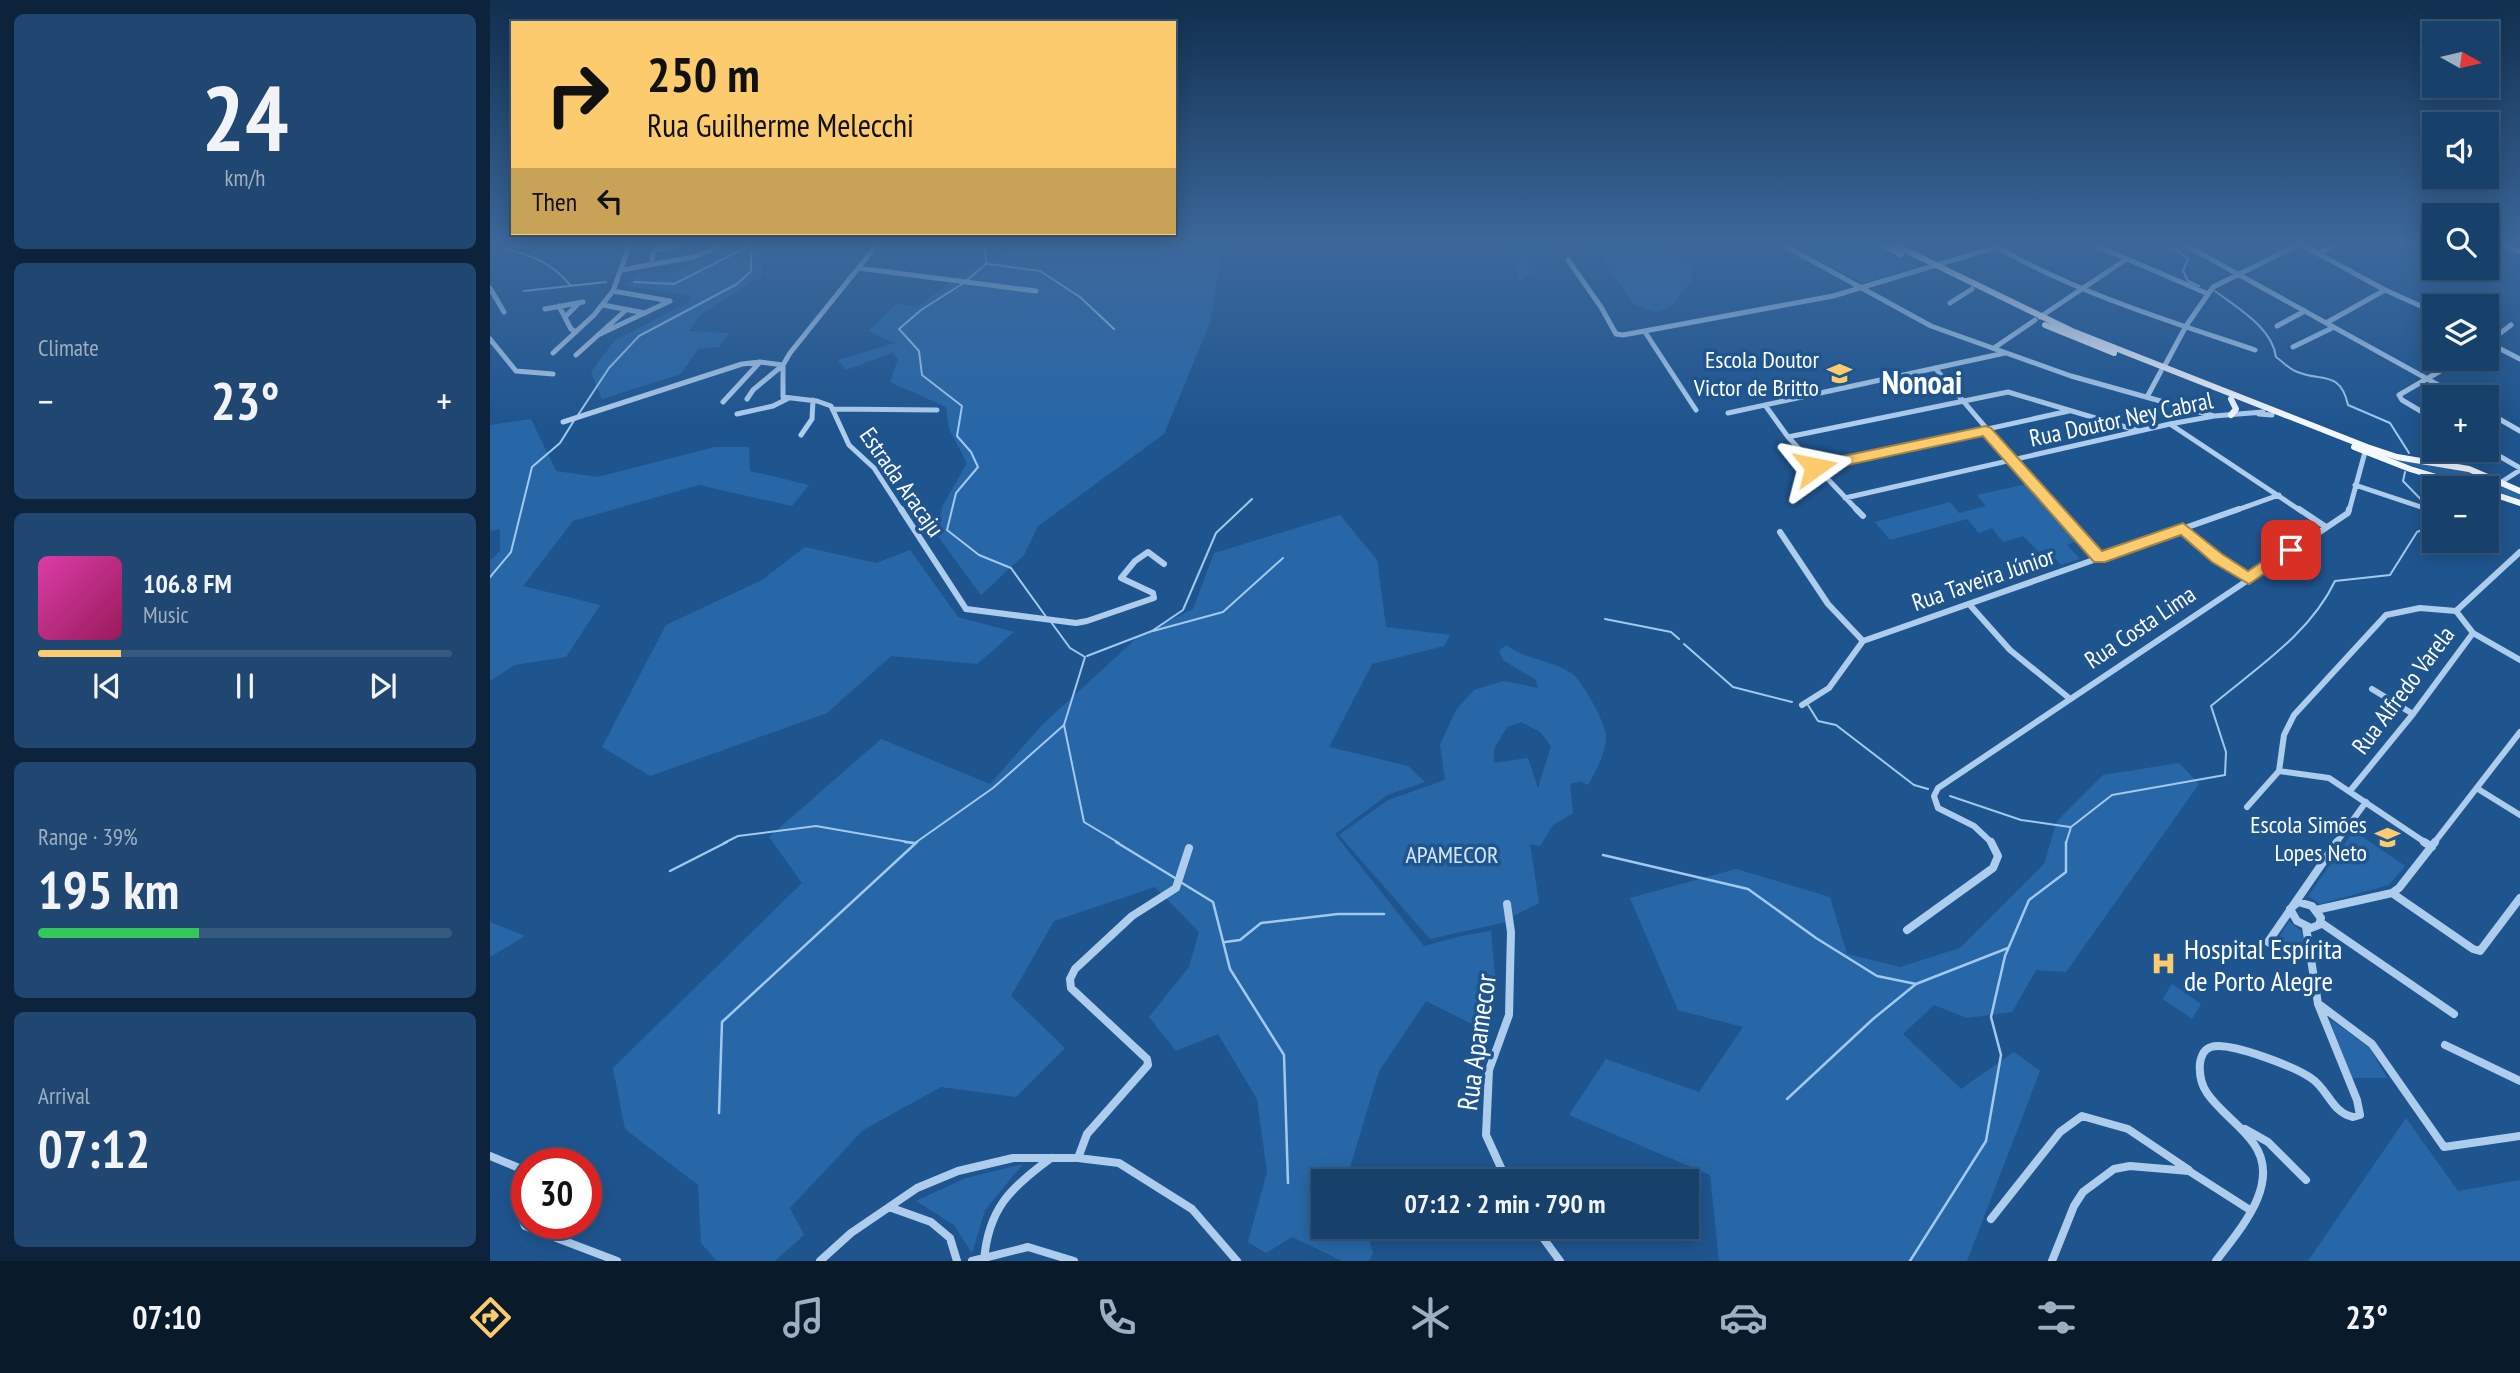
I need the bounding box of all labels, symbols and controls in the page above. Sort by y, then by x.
north arrow [2422,21,2499,98]
map controls [2422,21,2499,553]
text: 250 m [647,42,760,106]
icon: right [532,49,623,140]
text: 24 [202,58,289,176]
text: Rua Guilherme Melecchi [647,104,914,146]
button: sound [2422,112,2499,189]
text: km/h [225,163,265,192]
icon: left [591,182,629,220]
text: Then [532,185,577,218]
button: search [2422,203,2499,280]
button: layers [2422,294,2499,371]
text: Climate [38,333,99,362]
place label: Escola Doutor Victor de Britto [1693,344,1819,403]
school or university icon: Escola Doutor Victor de Britto [1825,359,1853,387]
district label: Nonoai [1882,361,1962,403]
text: 23° [211,367,279,434]
text: − [38,376,54,425]
text: + [436,376,452,425]
street label: Rua Doutor Ney Cabral [2026,384,2216,454]
button: + [2422,385,2499,462]
street label: Estrada Aracaju [853,421,951,543]
position arrow [1778,430,1852,504]
button: − [2422,476,2499,553]
pin [2261,520,2321,580]
icon: arrive [2272,531,2310,569]
street label: Rua Taveira Júnior [1908,540,2059,618]
text: 106.8 FM [143,567,232,600]
street label: Rua Costa Lima [2079,579,2201,675]
text: Music [143,600,189,629]
street label: Rua Alfredo Varela [2345,620,2461,760]
icon: previous [88,667,126,705]
icon: pause [226,667,264,705]
icon: next [364,667,402,705]
place label: Escola Simões Lopes Neto [2250,809,2367,868]
text: Range · 39% [38,822,138,851]
school or university icon: Escola Simões Lopes Neto [2373,824,2401,852]
park label: APAMECOR [1406,839,1499,870]
text: 195 km [38,856,179,923]
place label: Hospital Espírita de Porto Alegre [2184,930,2343,999]
hospital icon: Hospital Espírita de Porto Alegre [2150,950,2178,978]
street label: Rua Apamecor [1448,971,1504,1113]
text: Arrival [38,1081,90,1110]
text: 07:12 [38,1115,150,1182]
speed limit sign: 30 [511,1148,602,1239]
text: 07:12 · 2 min · 790 m [1405,1187,1605,1220]
icon: directions [466,1293,515,1342]
icon: music [779,1293,828,1342]
icon: phone [1092,1293,1141,1342]
icon: climate [1406,1293,1455,1342]
icon: car [1719,1293,1768,1342]
icon: filters [2032,1293,2081,1342]
text: 07:10 [132,1296,201,1338]
text: 23° [2346,1296,2388,1338]

